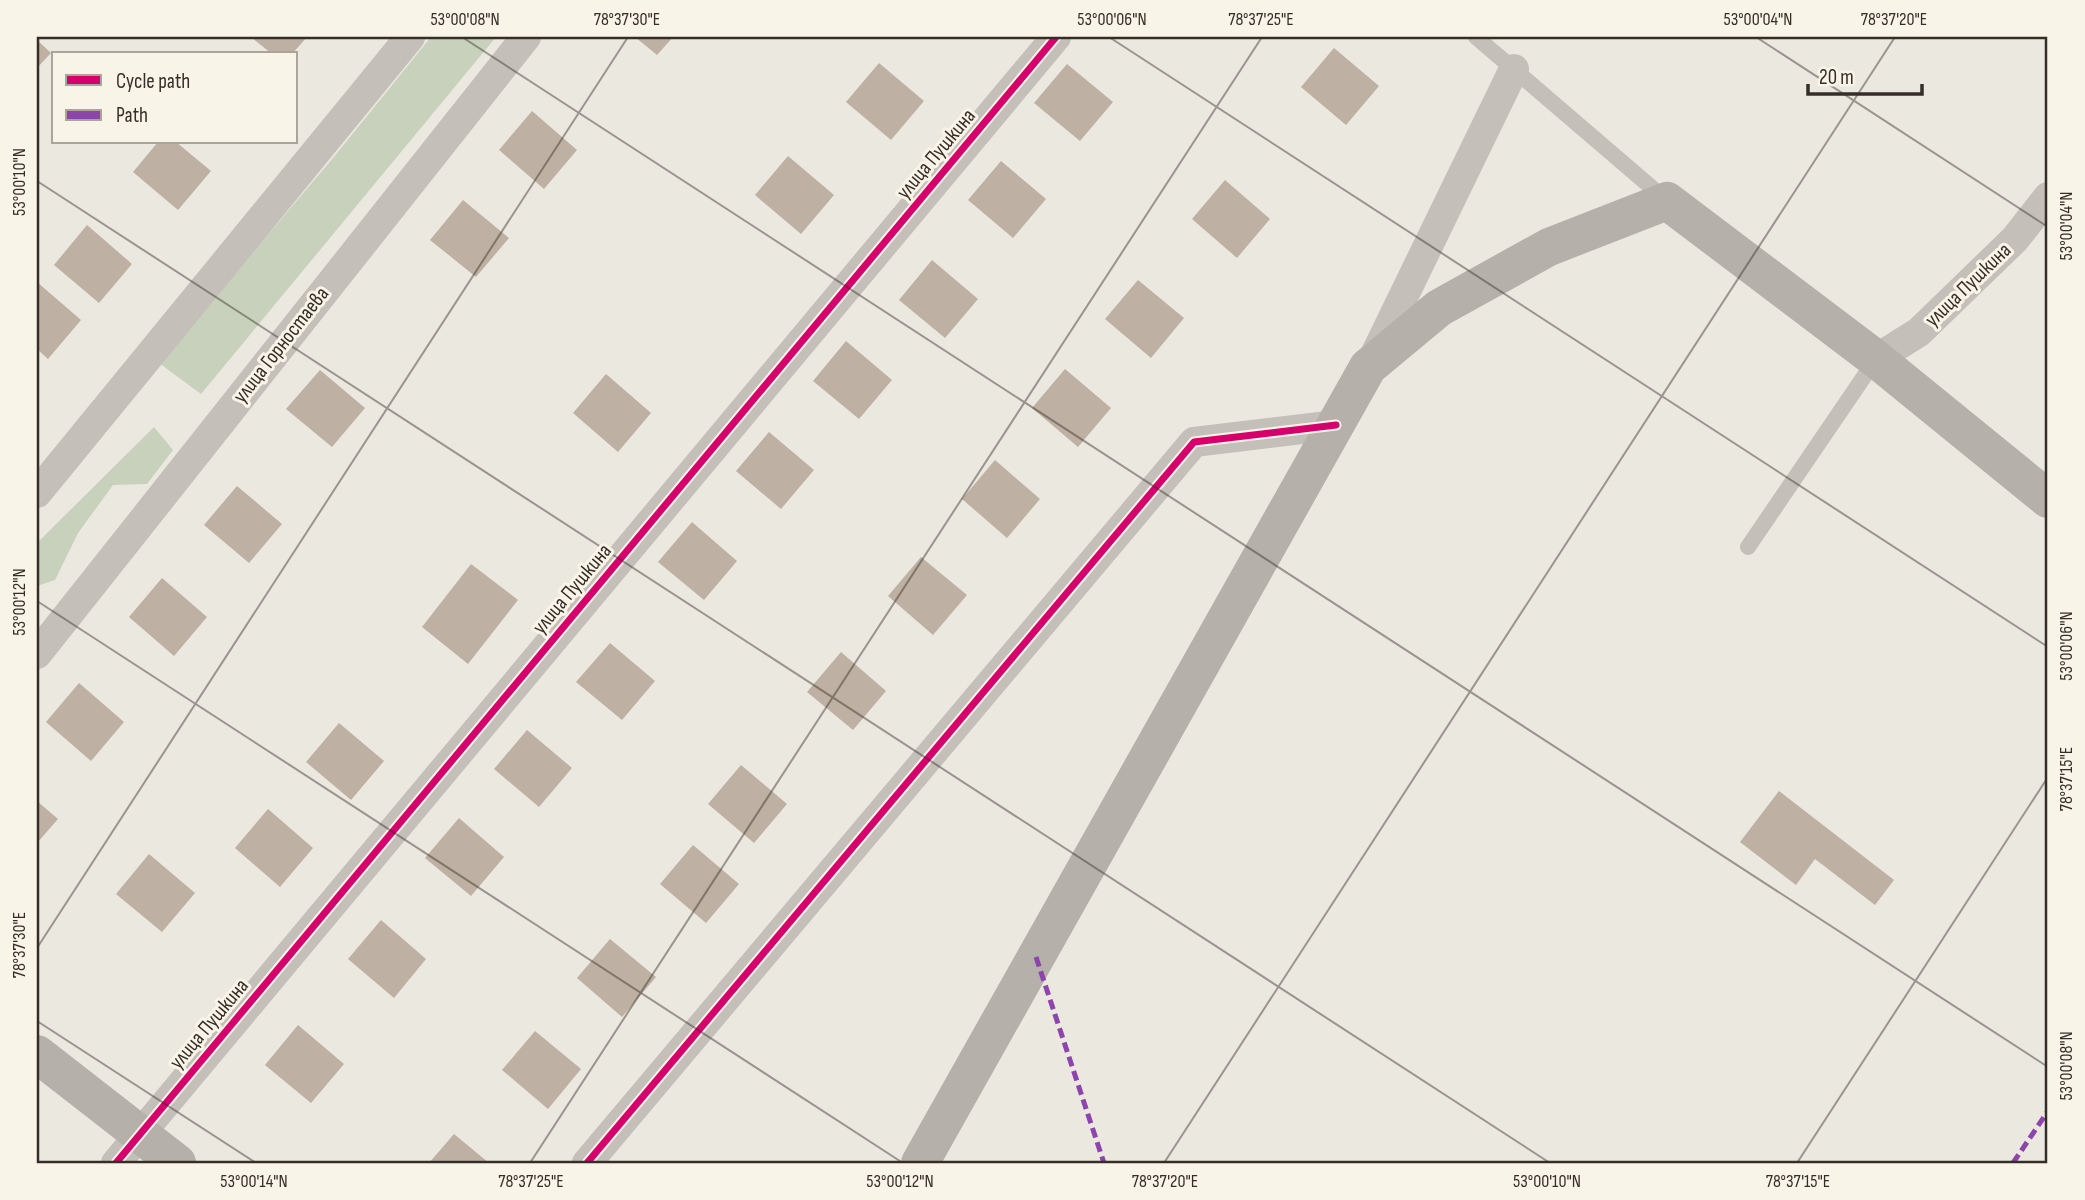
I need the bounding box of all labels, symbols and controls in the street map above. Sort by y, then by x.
text: 53°00'08"N [430,9,500,30]
text: 78°37'30"E [594,9,660,30]
text: 53°00'06"N [1077,9,1147,30]
text: 78°37'25"E [1228,9,1294,30]
text: 53°00'04"N [1724,9,1793,30]
text: 78°37'20"E [1861,9,1927,30]
legend [52,52,298,144]
scale bar [1808,52,1922,96]
text: 20 m [1819,65,1854,90]
text: Cycle path [116,69,190,94]
text: Path [116,103,148,128]
street label: улица Пушкина [891,104,981,204]
text: 53°00'10"N [9,148,30,216]
text: 53°00'04"N [2056,192,2077,261]
street label: улица Пушкина [1920,238,2016,332]
street label: улица Горностаева [228,282,334,408]
street label: улица Пушкина [527,539,617,639]
text: 53°00'12"N [9,568,30,636]
text: 53°00'06"N [2056,611,2077,681]
text: 78°37'15"E [2056,747,2077,811]
text: 78°37'30"E [9,912,30,978]
street label: улица Пушкина [164,974,254,1074]
text: 53°00'08"N [2056,1031,2077,1101]
text: 53°00'14"N [220,1171,288,1192]
text: 78°37'25"E [498,1171,564,1192]
text: 53°00'12"N [866,1171,934,1192]
text: 78°37'20"E [1132,1171,1198,1192]
text: 53°00'10"N [1513,1171,1581,1192]
text: 78°37'15"E [1766,1171,1830,1192]

